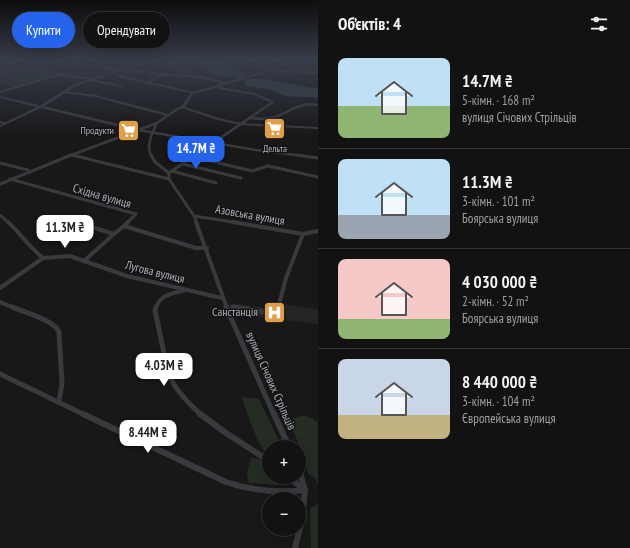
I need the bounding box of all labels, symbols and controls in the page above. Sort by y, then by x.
chip: Купити [12,12,75,48]
chip: Орендувати [83,12,170,48]
text: Об’єктів: 4 [338,13,401,35]
icon: filters [588,13,610,35]
text: 14.7M ₴ [462,70,513,92]
icon: home [370,74,418,122]
text: 5-кімн. · 168 m² [462,92,535,109]
text: вулиця Січових Стрільців [462,109,577,126]
supermarket icon: Дельта [262,115,288,141]
supermarket icon: Продукти [116,117,142,143]
place label: Продукти [80,124,114,137]
pin: 14.7M ₴ [159,136,233,170]
text: 14.7M ₴ [177,140,215,157]
place label: Дельта [263,142,287,155]
text: 11.3M ₴ [462,171,513,193]
icon: home [370,175,418,223]
street label: Східна вулиця [71,180,133,211]
text: 3-кімн. · 101 m² [462,193,535,210]
street label: Азовська вулиця [214,201,286,228]
text: Боярська вулиця [462,210,538,227]
pin: 11.3M ₴ [28,215,102,249]
text: 11.3M ₴ [46,219,84,236]
street label: Лугова вулиця [123,257,187,286]
text: 4 030 000 ₴ [462,271,537,293]
icon: home [370,275,418,323]
text: 2-кімн. · 52 m² [462,293,529,310]
hospital icon: Санстанція [261,299,287,325]
place label: Санстанція [212,304,258,319]
text: Боярська вулиця [462,310,538,327]
street label: вулиця Січових Стрільців [243,329,300,432]
pin: 4.03M ₴ [127,353,201,387]
text: 4.03M ₴ [145,357,183,374]
text: 8 440 000 ₴ [462,371,537,393]
icon: home [370,375,418,423]
text: 3-кімн. · 104 m² [462,393,535,410]
text: Європейська вулиця [462,410,556,427]
pin: 8.44M ₴ [111,420,185,454]
text: 8.44M ₴ [129,424,167,441]
map controls [262,440,306,536]
button: + [262,440,306,484]
button: − [262,492,306,536]

